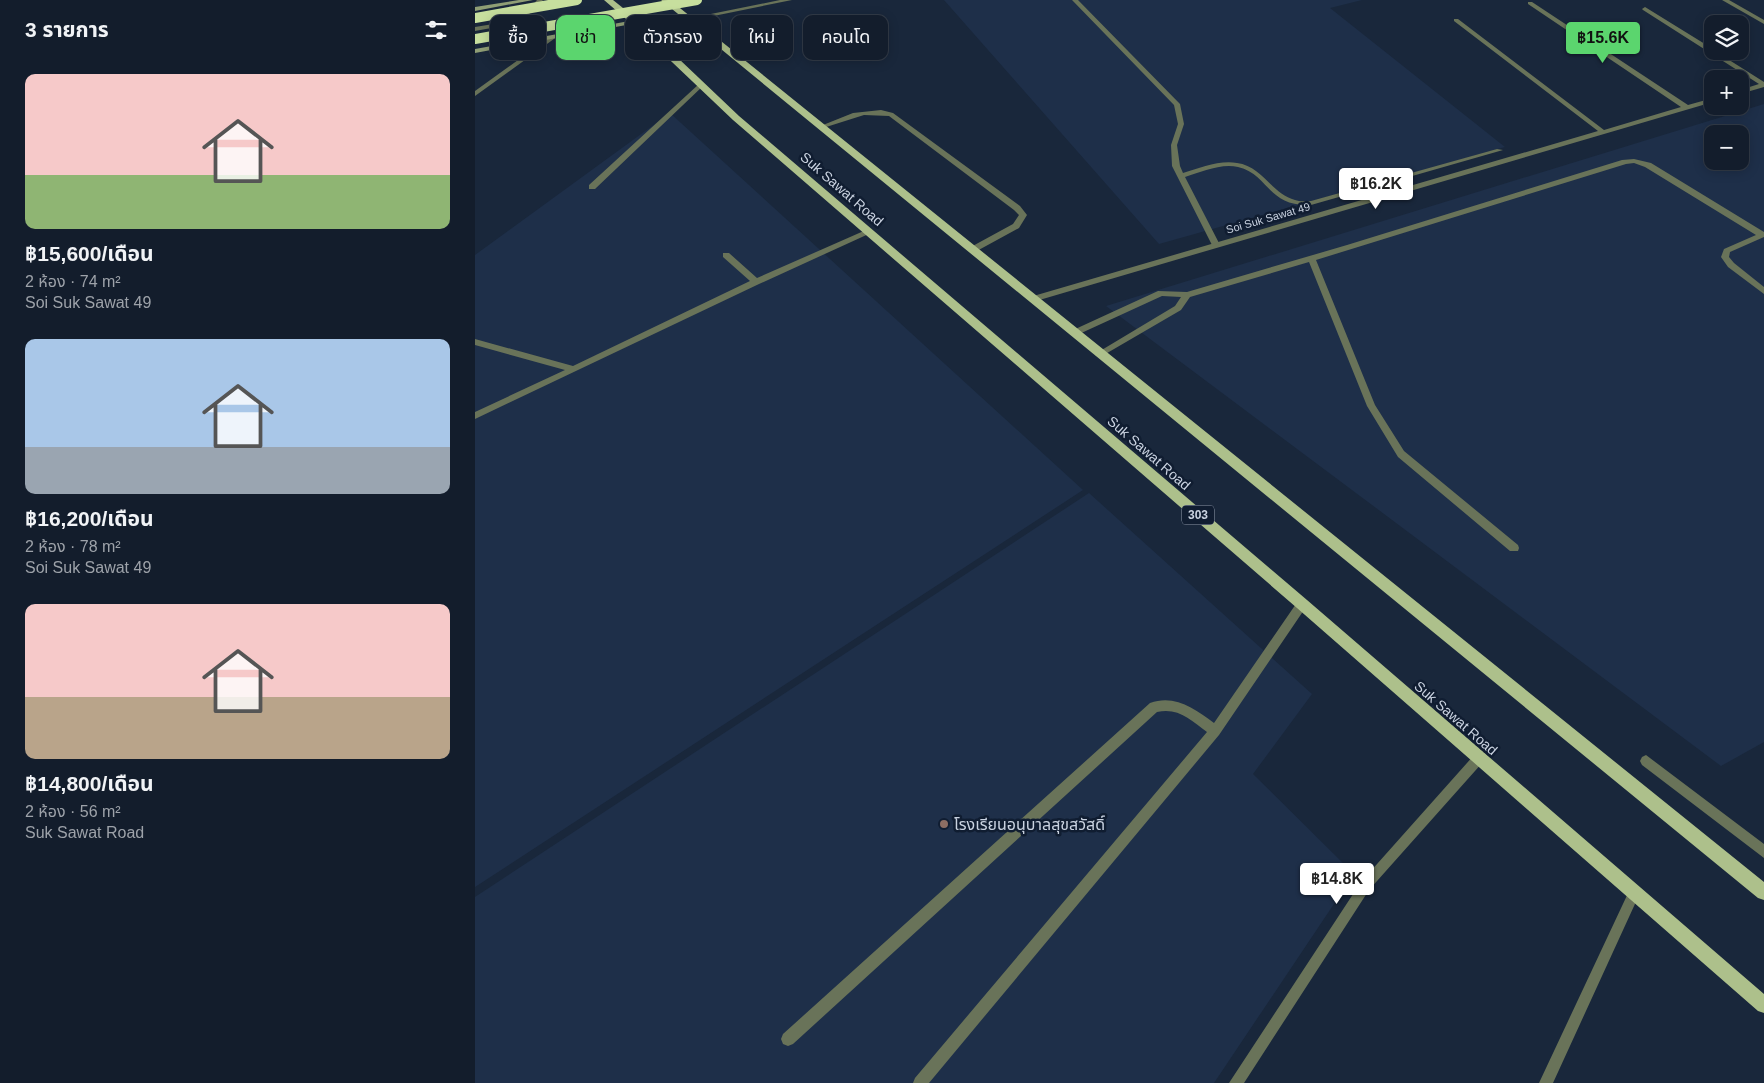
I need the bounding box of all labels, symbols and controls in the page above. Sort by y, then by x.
chip: ซื้อ [490,15,546,60]
chip: เช่า [556,15,615,60]
chip: ตัวกรอง [625,15,721,60]
chip: ใหม่ [731,15,793,60]
chip: คอนโด [803,15,888,60]
map controls [1704,15,1749,170]
button: layers [1704,15,1749,60]
icon: filters [422,16,450,44]
text: 3 รายการ [25,18,109,41]
pin: ฿15.6K [1562,22,1644,64]
text: ฿15.6K [1577,29,1629,46]
button: + [1704,70,1749,115]
icon: home [193,106,283,196]
button: − [1704,125,1749,170]
street label: Suk Sawat Road [797,149,887,229]
pin: ฿16.2K [1335,168,1417,210]
text: ฿16.2K [1350,175,1402,192]
street label: Soi Suk Sawat 49 [1225,200,1311,236]
text: ฿15,600/เดือน [25,242,154,265]
text: 2 ห้อง · 74 m² [25,273,121,290]
text: Soi Suk Sawat 49 [25,294,151,311]
icon: home [193,371,283,461]
street label: Suk Sawat Road [1104,413,1194,493]
road number: 303 [1182,506,1214,524]
text: ฿16,200/เดือน [25,507,154,530]
text: 2 ห้อง · 78 m² [25,538,121,555]
text: Soi Suk Sawat 49 [25,559,151,576]
icon: home [193,636,283,726]
street label: Suk Sawat Road [1411,678,1501,758]
text: ฿14,800/เดือน [25,772,154,795]
text: 2 ห้อง · 56 m² [25,803,121,820]
place label: โรงเรียนอนุบาลสุขสวัสดิ์ [954,815,1105,834]
marker: โรงเรียนอนุบาลสุขสวัสดิ์ [938,818,950,830]
text: Suk Sawat Road [25,824,144,841]
pin: ฿14.8K [1296,862,1378,905]
text: ฿14.8K [1311,870,1363,887]

